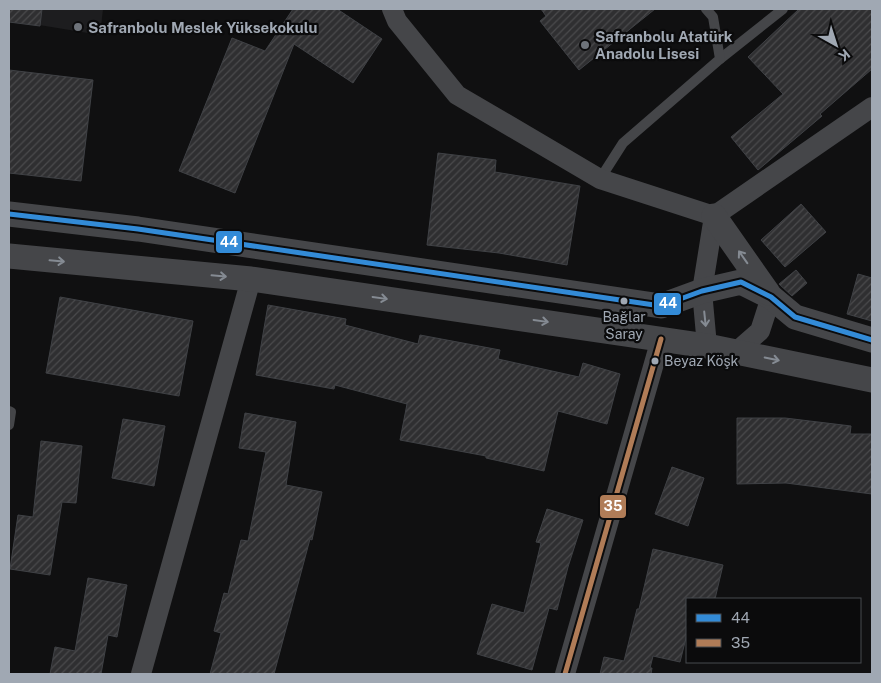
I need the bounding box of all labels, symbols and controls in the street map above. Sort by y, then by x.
place label: Safranbolu Meslek Yüksekokulu [88,19,317,36]
north arrow [811,20,861,70]
marker: Safranbolu Meslek Yüksekokulu [72,21,84,33]
place label: Safranbolu Atatürk Anadolu Lisesi [595,28,733,62]
marker: Safranbolu Atatürk Anadolu Lisesi [579,39,591,51]
text: K [835,46,853,64]
line badge: 44 [215,230,243,254]
text: 44 [220,234,238,250]
one-way arrow [738,250,748,264]
one-way arrow [49,256,65,265]
one-way arrow [211,271,227,281]
line badge: 44 [653,292,682,316]
one-way arrow [372,293,388,303]
text: 44 [659,295,677,311]
marker: Bağlar Saray [619,296,629,306]
place label: Bağlar Saray [602,309,646,342]
one-way arrow [700,310,709,326]
one-way arrow [533,317,549,327]
place label: Beyaz Köşk [664,353,739,369]
one-way arrow [764,355,780,365]
marker: Beyaz Köşk [650,356,660,366]
line badge: 35 [599,494,627,519]
text: 35 [604,498,622,514]
legend [686,598,861,663]
text: 44 [731,609,750,626]
text: 35 [731,634,750,651]

